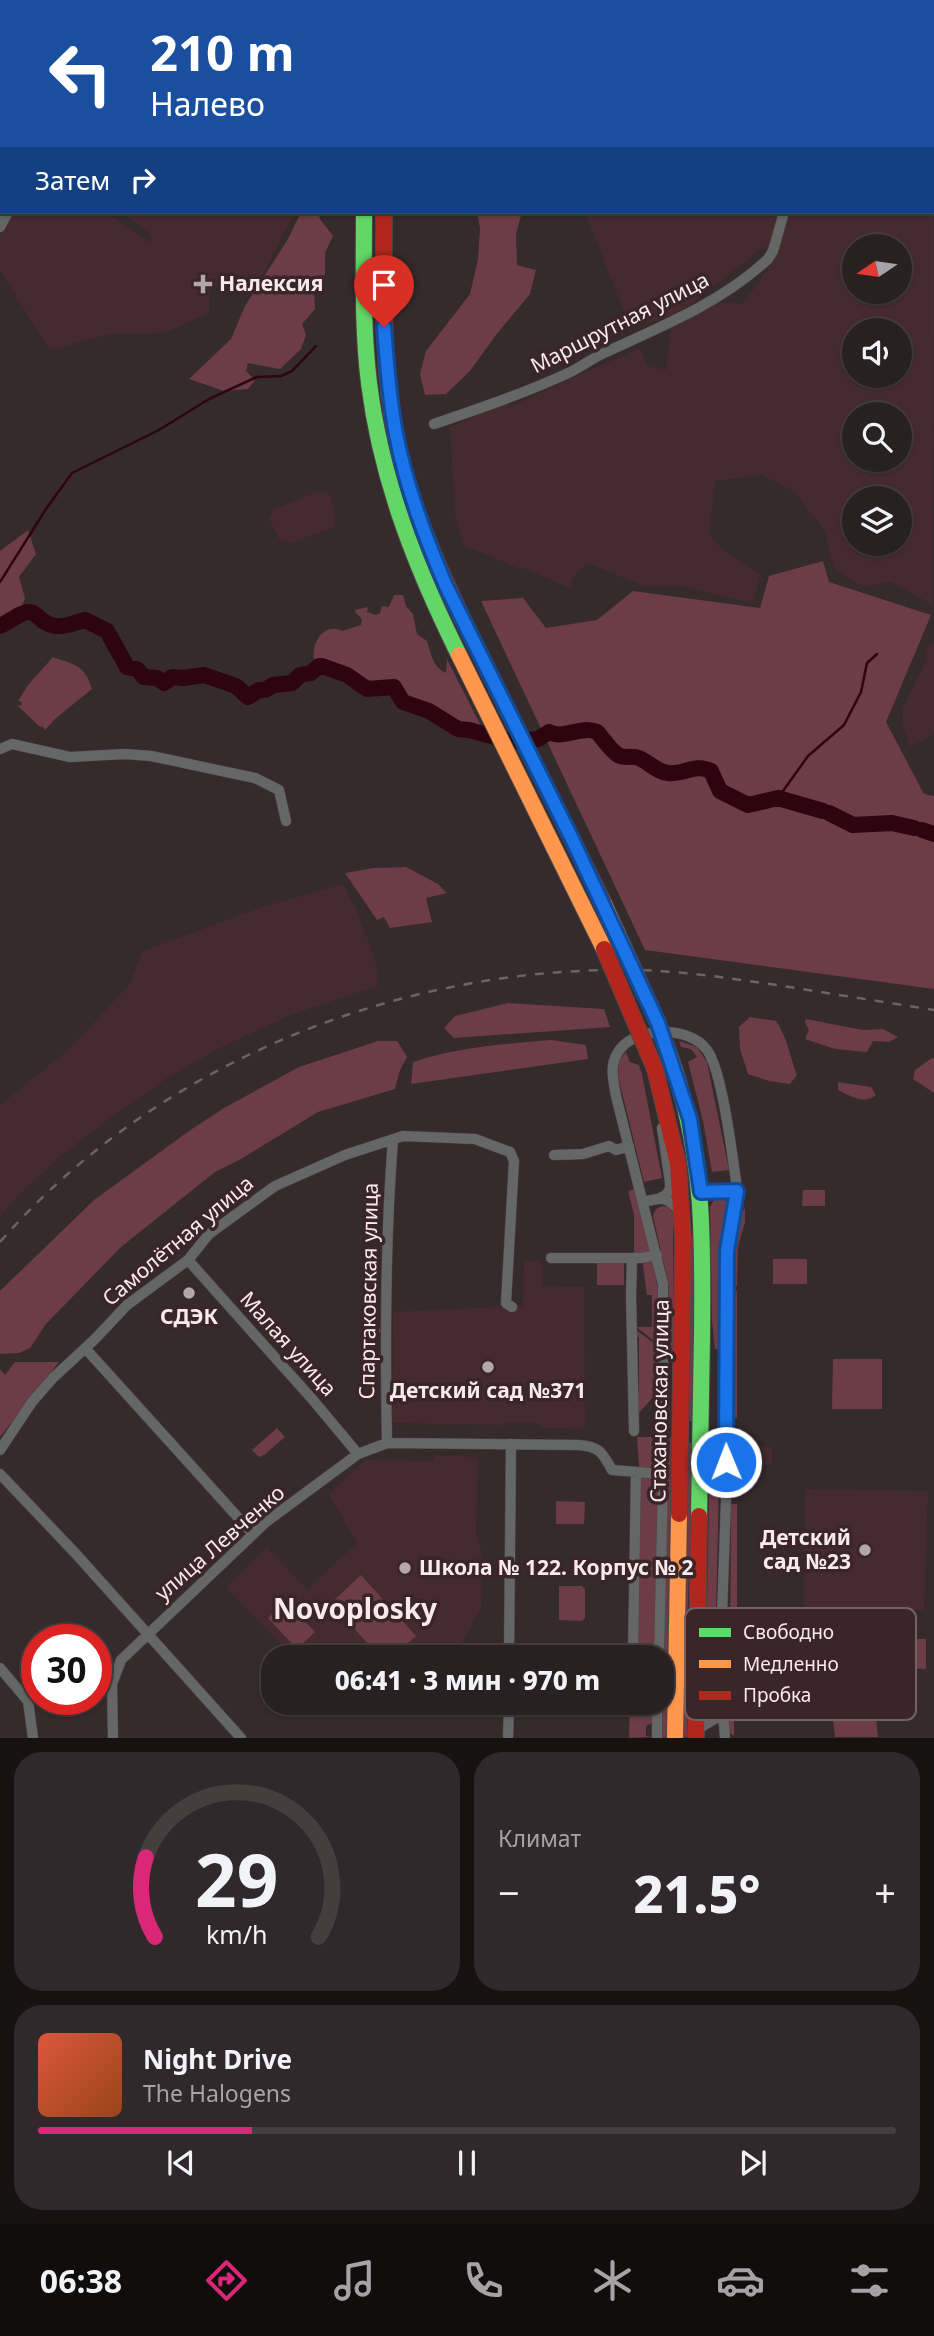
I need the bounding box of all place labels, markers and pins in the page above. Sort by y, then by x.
pin [354,255,414,327]
place label: Налексия [219,269,323,297]
marker: Налексия [193,274,213,294]
marker: СДЭК [181,1285,197,1301]
place label: СДЭК [160,1302,219,1330]
marker: Детский сад №371 [480,1359,496,1375]
place label: Детский сад №371 [390,1376,586,1404]
place label: Детский сад №23 [760,1523,851,1575]
marker: Детский сад №23 [857,1542,873,1558]
place label: Школа № 122. Корпус № 2 [419,1553,694,1581]
marker: Школа № 122. Корпус № 2 [397,1560,413,1576]

